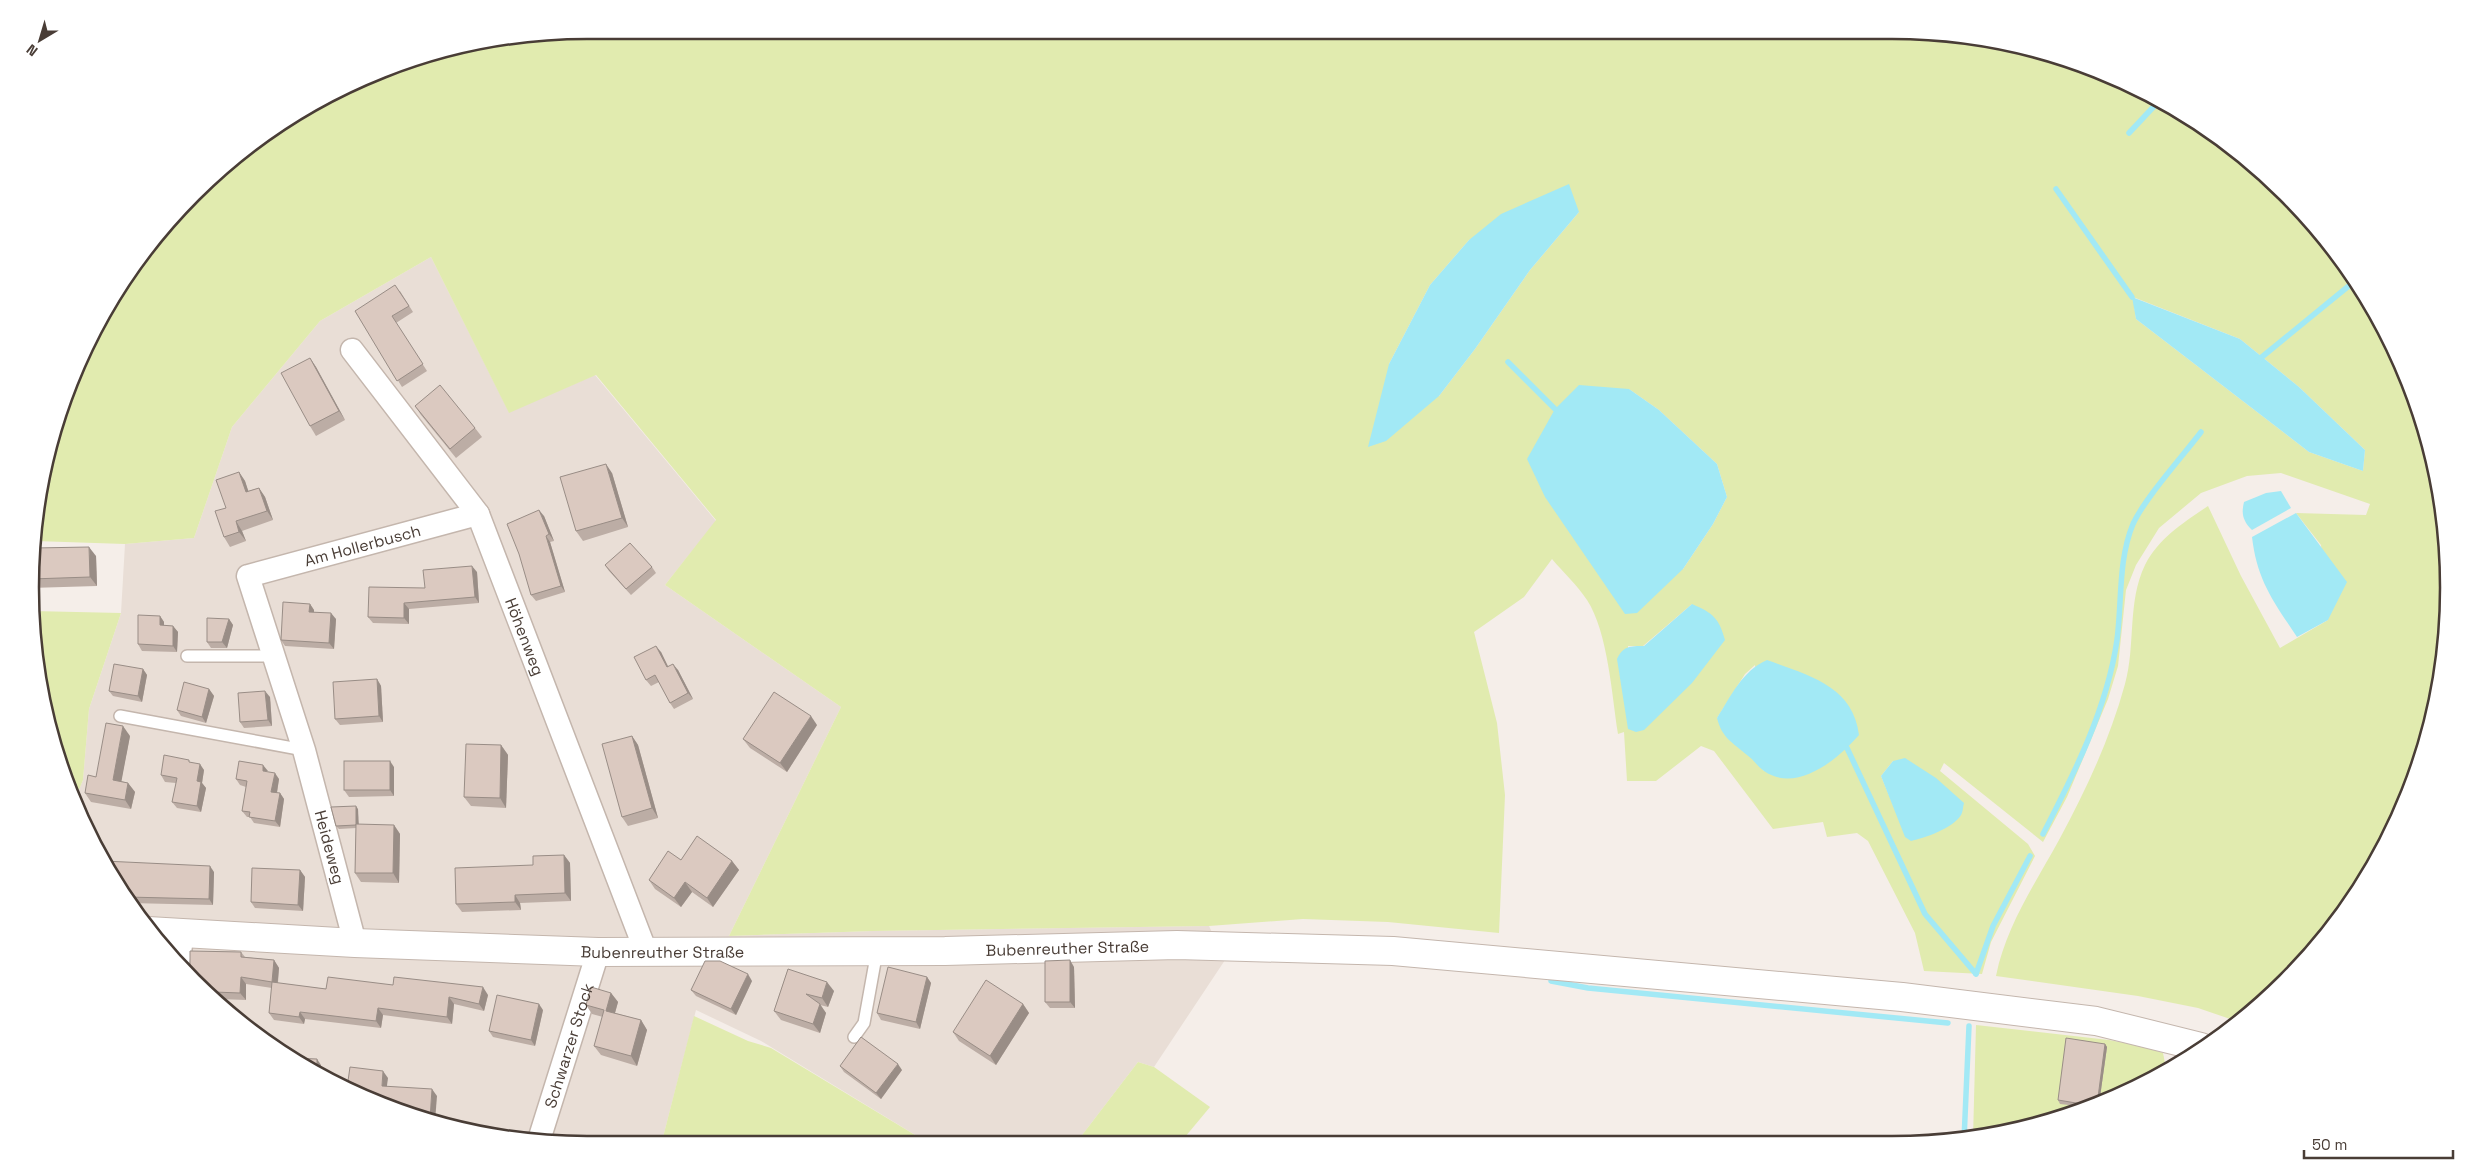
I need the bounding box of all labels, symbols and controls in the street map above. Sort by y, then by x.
north arrow [15,15,65,65]
text: N [23,40,41,60]
street label: Am Hollerbusch [302,520,423,571]
street label: Höhenweg [500,595,549,679]
street label: Heideweg [310,808,349,887]
street label: Bubenreuther Straße [985,936,1149,961]
street label: Bubenreuther Straße [580,941,744,963]
street label: Schwarzer Stock [540,980,599,1111]
scale bar [2304,1128,2453,1160]
text: 50 m [2312,1135,2347,1154]

